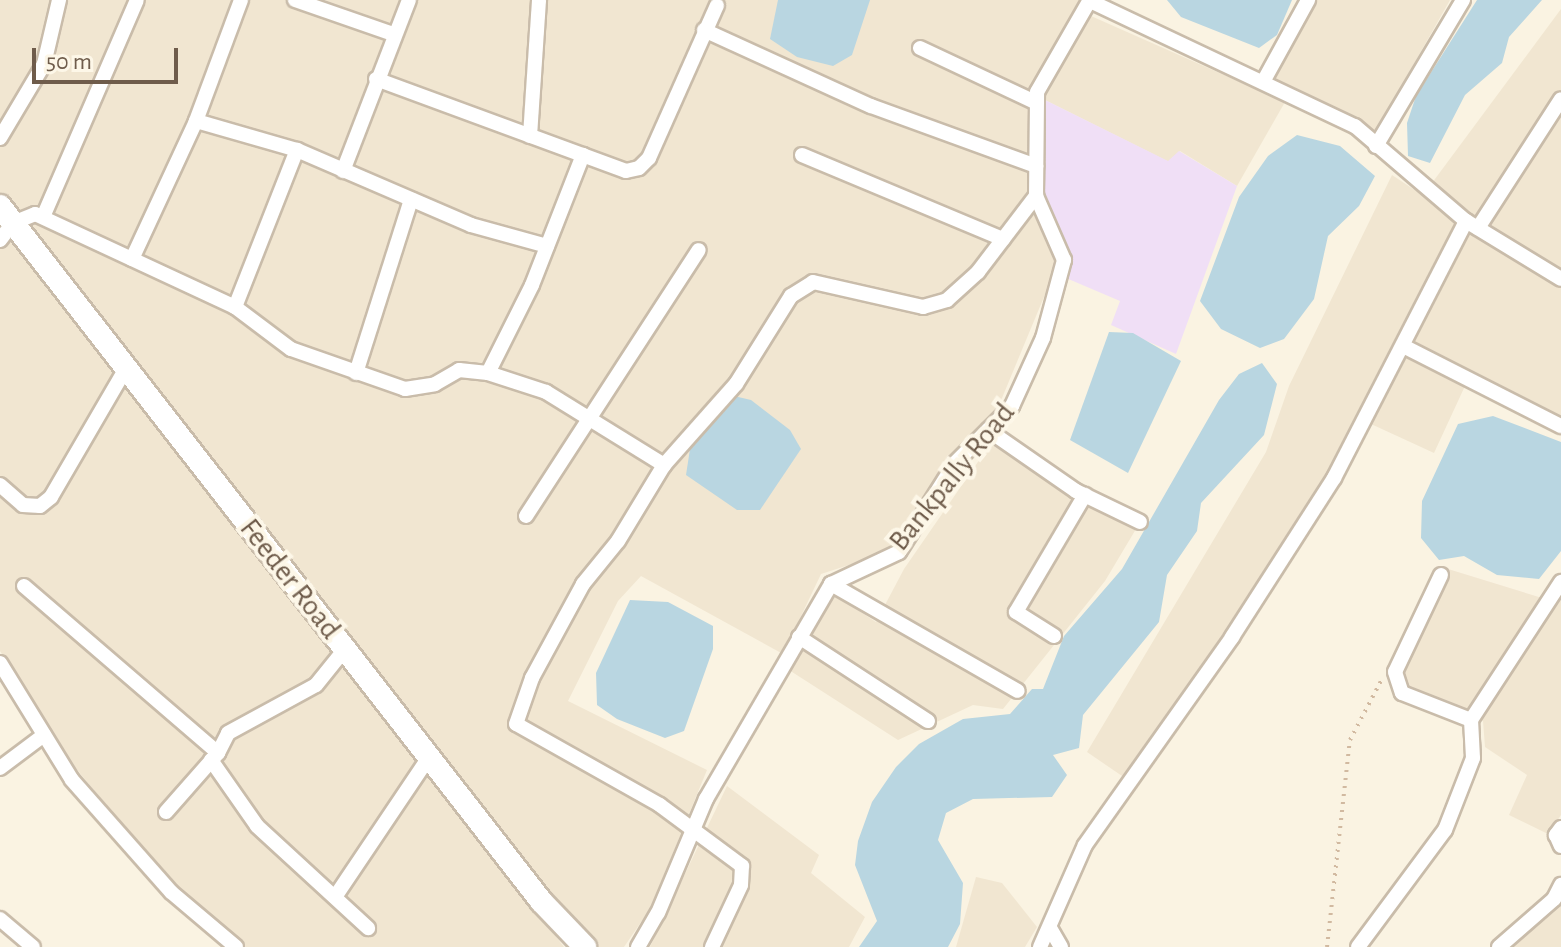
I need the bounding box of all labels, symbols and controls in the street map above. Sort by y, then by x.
scale bar [36,32,182,82]
text: 50 m [46,50,92,74]
street label: Bankpally Road [881,396,1023,558]
street label: Feeder Road [232,511,348,647]

